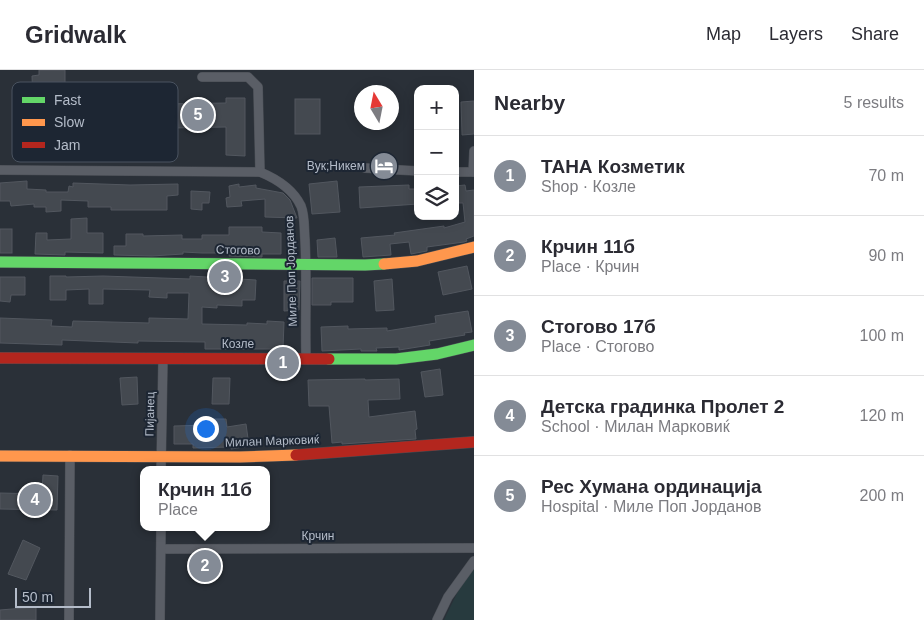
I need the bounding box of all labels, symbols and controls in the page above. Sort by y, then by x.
text: Gridwalk [25,21,126,48]
text: Map [706,24,741,44]
text: Layers [769,24,823,44]
text: Share [851,24,899,44]
legend [12,82,178,162]
north arrow [354,85,399,130]
map controls [414,85,459,220]
button: + [414,85,459,130]
text: Nearby [494,91,565,114]
text: Fast [54,92,81,108]
text: 5 results [844,94,904,111]
pin: 5 [182,96,214,134]
text: Slow [54,114,85,130]
button: − [414,130,459,175]
text: Jam [54,137,80,153]
hotel icon: Вук;Никем [369,151,399,181]
text: ТАНА Козметик [541,156,685,177]
place label: Вук;Никем [307,159,365,173]
text: 1 [506,167,514,184]
text: 70 m [868,167,904,184]
button: layers [414,175,459,220]
text: Shop · Козле [541,178,636,195]
street label: Миле Поп Јорданов [282,215,300,327]
text: Крчин 11б [541,236,635,257]
street label: Стогово [216,243,261,257]
text: 2 [506,247,514,264]
text: 90 m [868,247,904,264]
pin: 3 [209,258,241,296]
text: Place · Крчин [541,258,639,275]
text: Стогово 17б [541,316,656,337]
text: 3 [506,327,514,344]
text: 100 m [860,327,904,344]
street label: Козле [222,337,255,351]
text: Place · Стогово [541,338,654,355]
pin: 1 [267,344,299,382]
street label: Пијанец [143,391,157,437]
text: Детска градинка Пролет 2 [541,396,784,417]
text: 4 [506,407,514,424]
text: 120 m [860,407,904,424]
your location [193,416,219,442]
text: School · Милан Марковиќ [541,418,730,435]
street label: Милан Марковиќ [225,432,320,450]
popup [140,466,270,531]
text: Рес Хумана ординација [541,476,762,497]
text: Крчин 11б [158,479,252,500]
pin: 4 [19,481,51,519]
text: 5 [506,487,514,504]
text: 200 m [860,487,904,504]
text: Hospital · Миле Поп Јорданов [541,498,761,515]
text: Place [158,501,198,518]
street label: Крчин [302,529,334,543]
pin: 2 [189,547,221,585]
scale bar [15,585,91,608]
text: 50 m [22,589,53,605]

